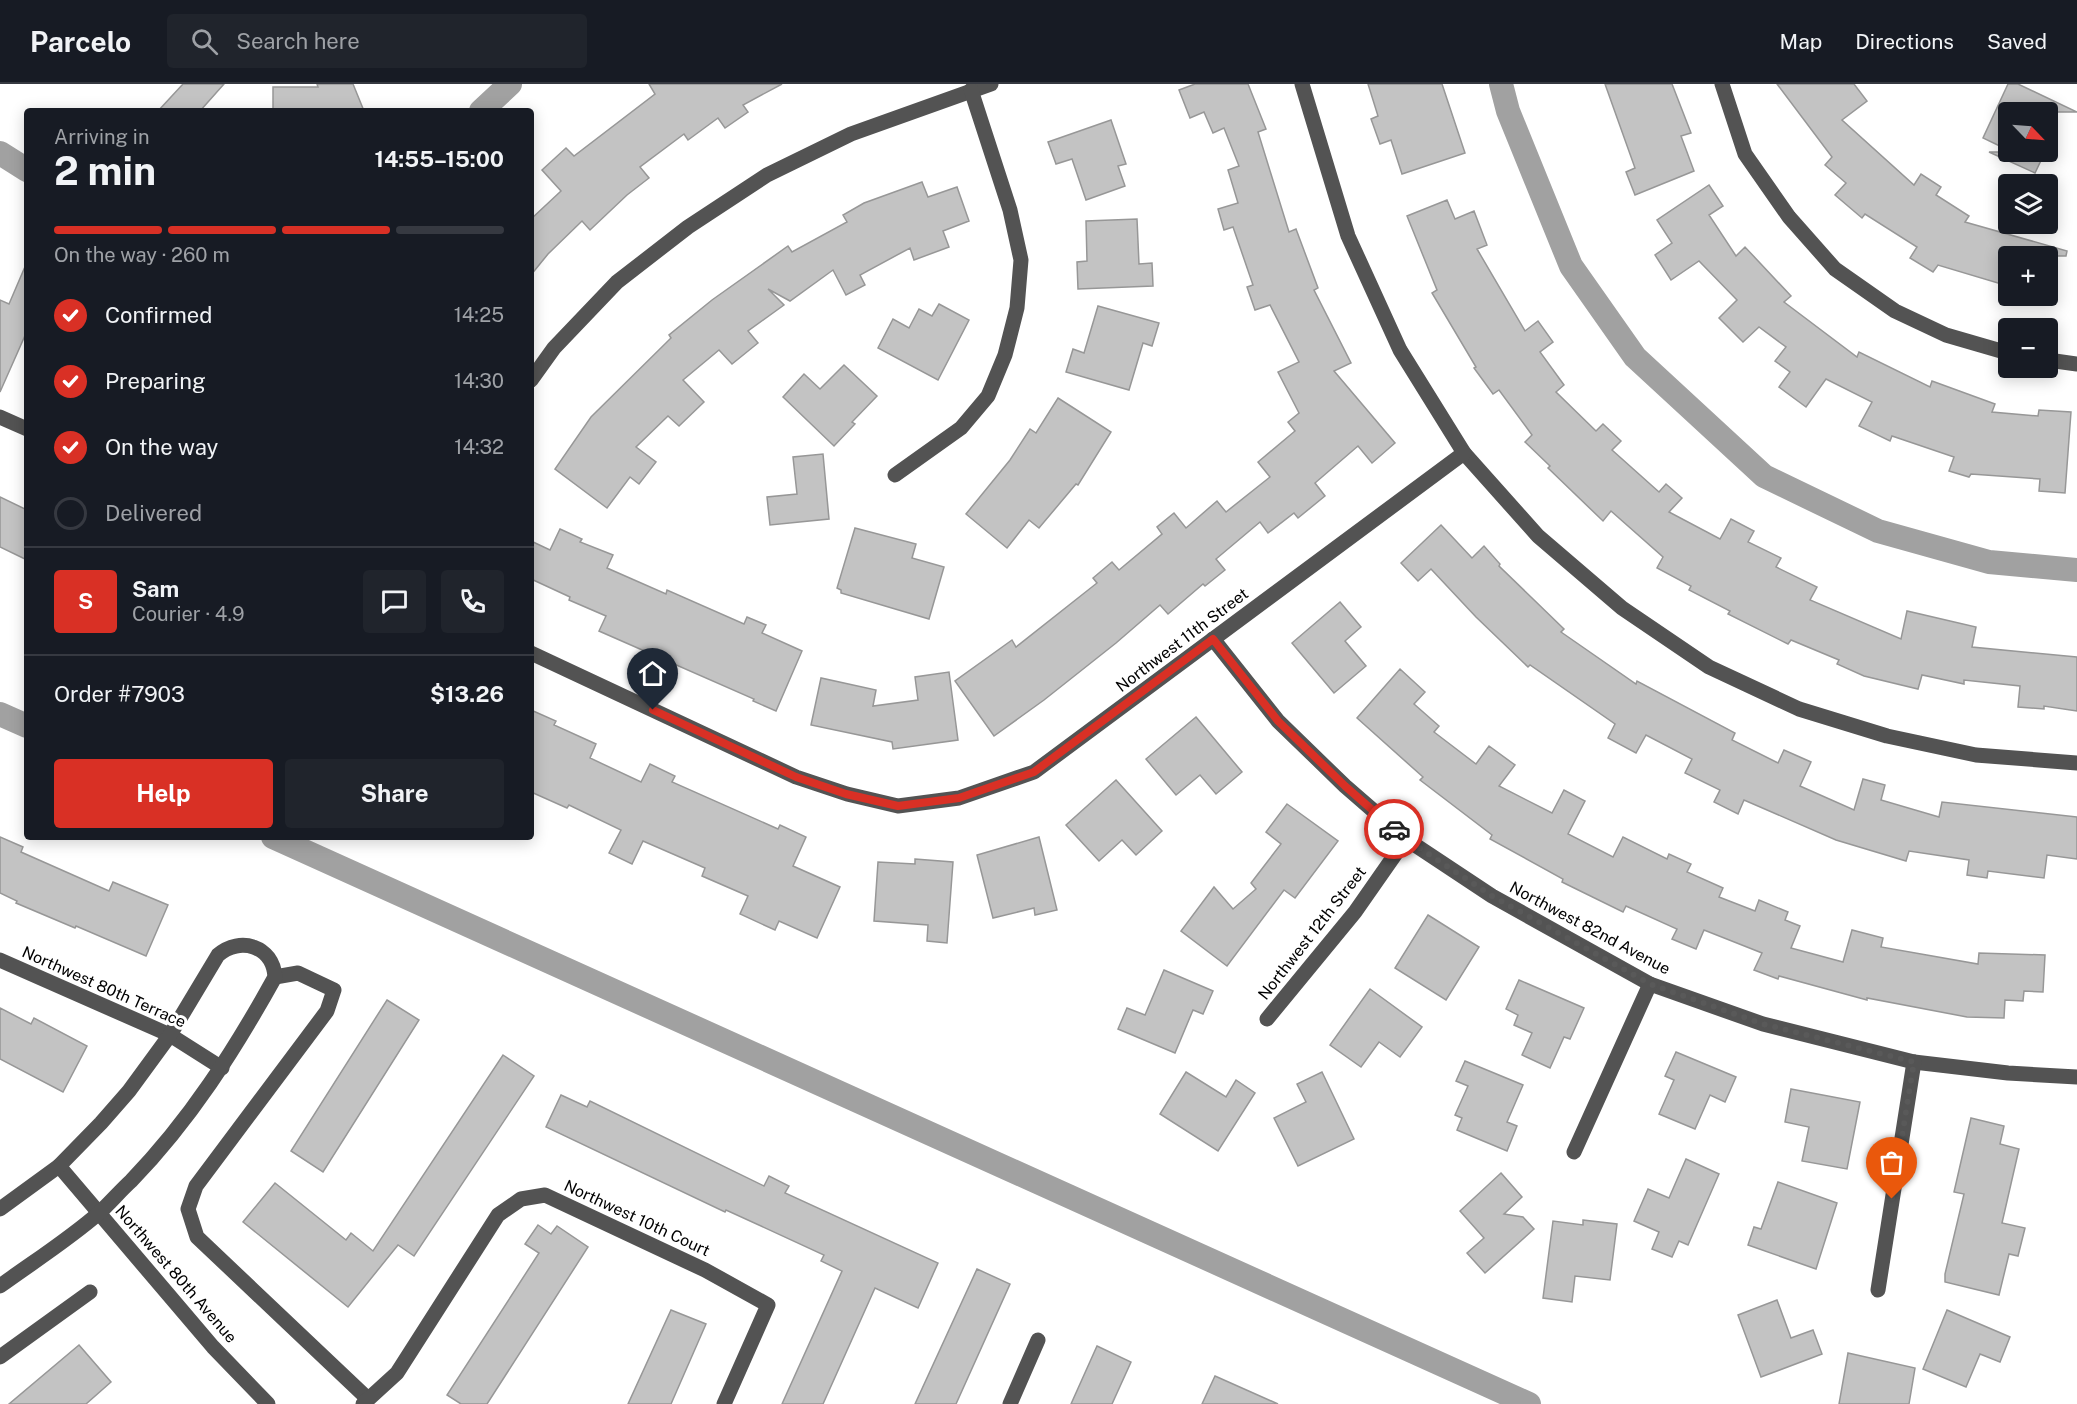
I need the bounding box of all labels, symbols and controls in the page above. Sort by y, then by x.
search box [167,14,587,68]
text: Parcelo [30,25,131,58]
icon: search [188,25,221,58]
text: Search here [236,28,360,54]
text: Map [1780,29,1822,54]
text: Directions [1855,29,1954,54]
text: Saved [1987,29,2047,54]
north arrow [1998,102,2058,162]
map controls [1998,102,2058,378]
text: Arriving in [54,125,149,149]
text: 14:55–15:00 [375,146,504,172]
text: 2 min [54,148,156,194]
button: layers [1998,174,2058,234]
text: On the way · 260 m [54,243,230,267]
button: + [1998,246,2058,306]
icon: check [54,299,87,332]
text: Confirmed [105,302,212,328]
text: 14:25 [454,303,504,327]
button: − [1998,318,2058,378]
icon: check [54,365,87,398]
text: Preparing [105,368,206,394]
text: 14:30 [454,369,504,393]
icon: check [54,431,87,464]
text: On the way [105,434,218,460]
text: 14:32 [454,435,504,459]
text: Delivered [105,500,202,526]
button: chat [363,570,426,633]
button: phone [441,570,504,633]
text: Sam [132,576,179,602]
street label: Northwest 11th Street [1112,584,1252,696]
text: S [78,588,93,614]
text: Courier · 4.9 [132,602,244,626]
pin [627,648,678,710]
icon: home [636,657,669,690]
text: Order #7903 [54,681,185,707]
text: $13.26 [430,681,504,707]
button: Help [54,759,273,828]
button: Share [285,759,504,828]
courier [1364,799,1424,859]
icon: car [1378,813,1411,846]
street label: Northwest 12th Street [1254,863,1370,1003]
street label: Northwest 82nd Avenue [1506,878,1674,978]
street label: Northwest 80th Terrace [19,942,189,1032]
pin [1866,1137,1917,1199]
icon: bag [1875,1146,1908,1179]
street label: Northwest 10th Court [561,1176,713,1260]
street label: Northwest 80th Avenue [111,1201,241,1347]

